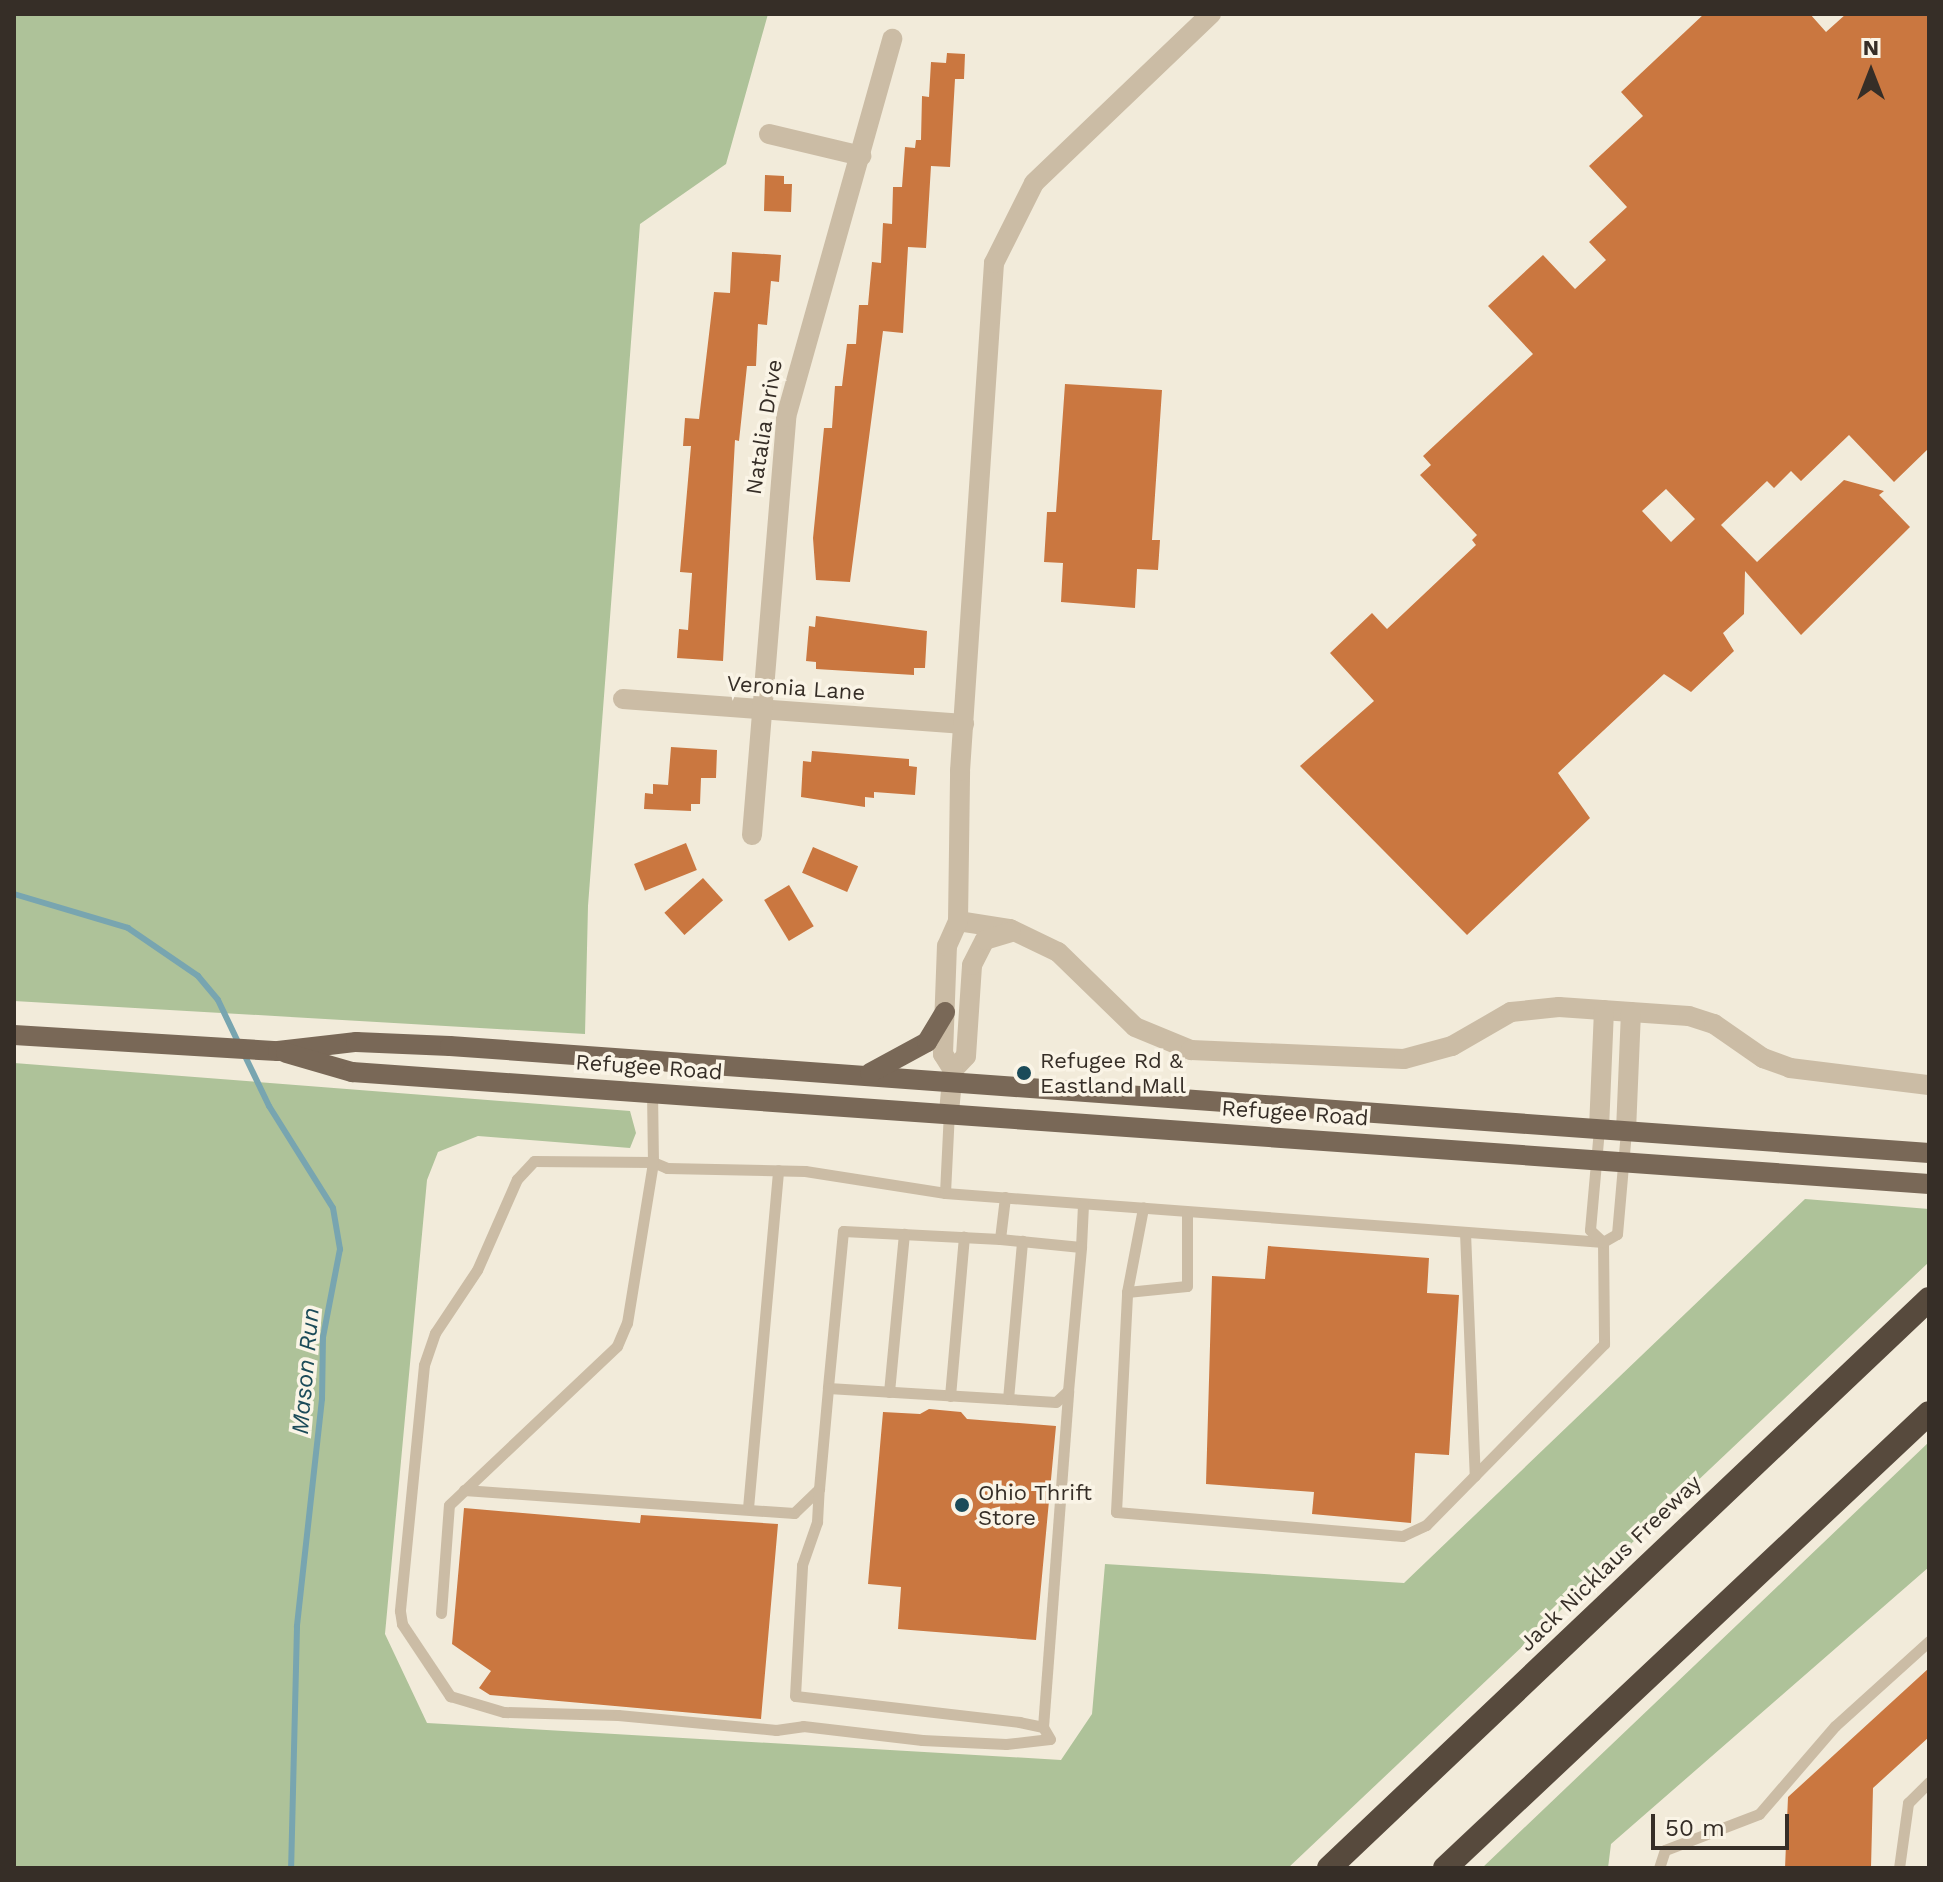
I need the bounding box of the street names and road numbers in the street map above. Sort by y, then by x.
street label: Natalia Drive [740,357,788,497]
street label: Veronia Lane [726,670,866,706]
street label: Refugee Road [575,1049,723,1085]
street label: Refugee Road [1221,1095,1369,1131]
street label: Jack Nicklaus Freeway [1513,1469,1707,1657]

